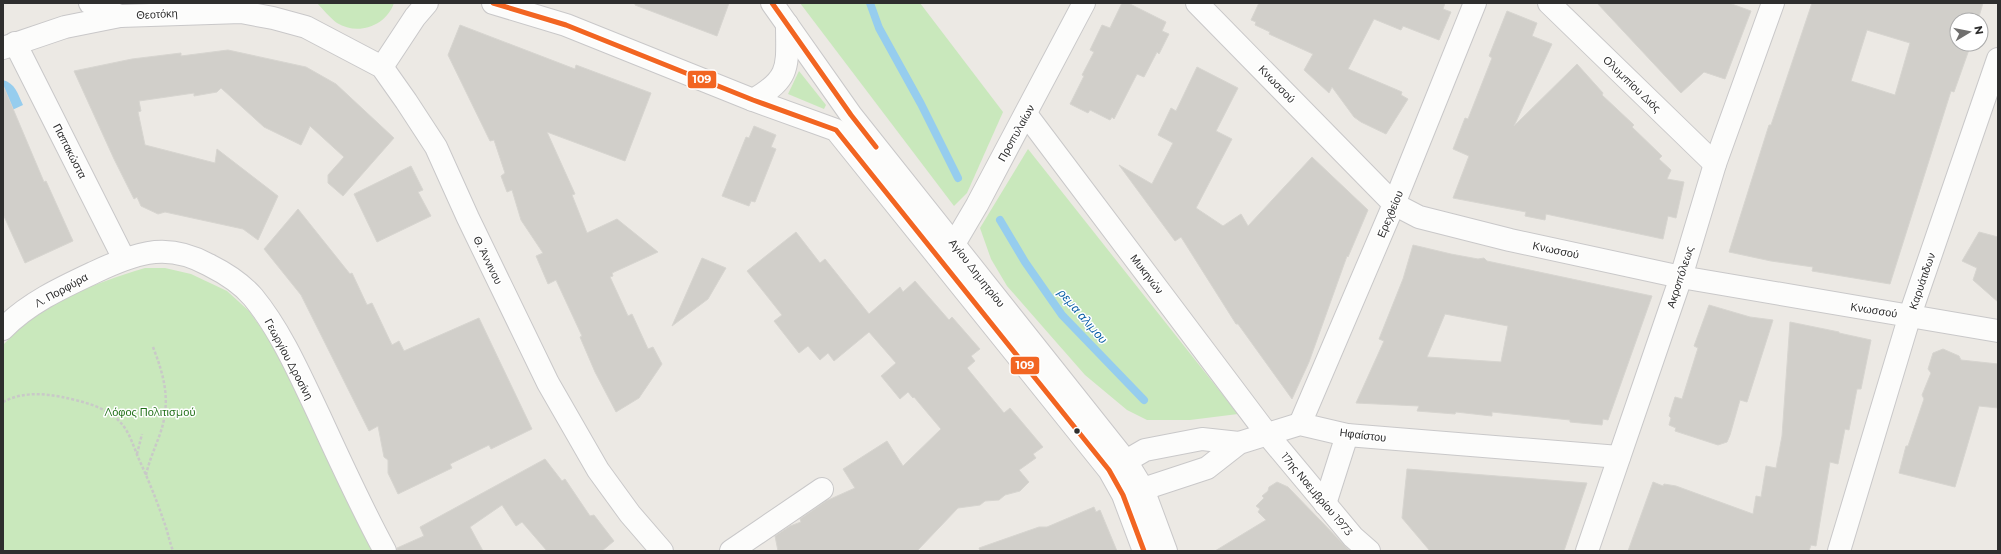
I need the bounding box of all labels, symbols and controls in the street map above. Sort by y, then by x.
street label: Θεοτόκη [136,6,178,22]
north arrow [1949,12,1989,52]
text: N [1971,25,1987,36]
street label: Ολυμπίου Διός [1600,53,1664,115]
street label: Κνωσσού [1256,62,1298,106]
line badge: 109 [687,70,717,89]
text: 109 [693,72,711,86]
street label: Προπυλαίων [995,102,1038,164]
street label: Παπακώστα [50,121,90,181]
street label: Ερεχθείου [1374,188,1406,240]
street label: Θ. Άννινου [470,234,506,286]
street label: Αγίου Δημητρίου [946,236,1008,310]
street label: Κνωσσού [1531,238,1581,262]
street label: Ακροπόλεως [1663,244,1697,310]
street label: Καρυάτιδων [1906,250,1938,311]
street label: Μυκηνών [1127,251,1167,297]
street label: Λ. Πορφύρα [32,269,91,310]
water label: ρεμα αλιμου [1054,285,1111,347]
street label: Κνωσσού [1850,299,1898,321]
street label: Γεωργίου Δροσίνη [262,316,316,402]
line badge: 109 [1010,356,1040,375]
text: 109 [1016,358,1034,372]
park label: Λόφος Πολιτισμού [105,405,195,419]
street label: Ηφαίστου [1339,425,1387,445]
unlabelled marker [1072,426,1082,436]
street label: 17ης Νοεμβρίου 1973 [1278,450,1356,538]

